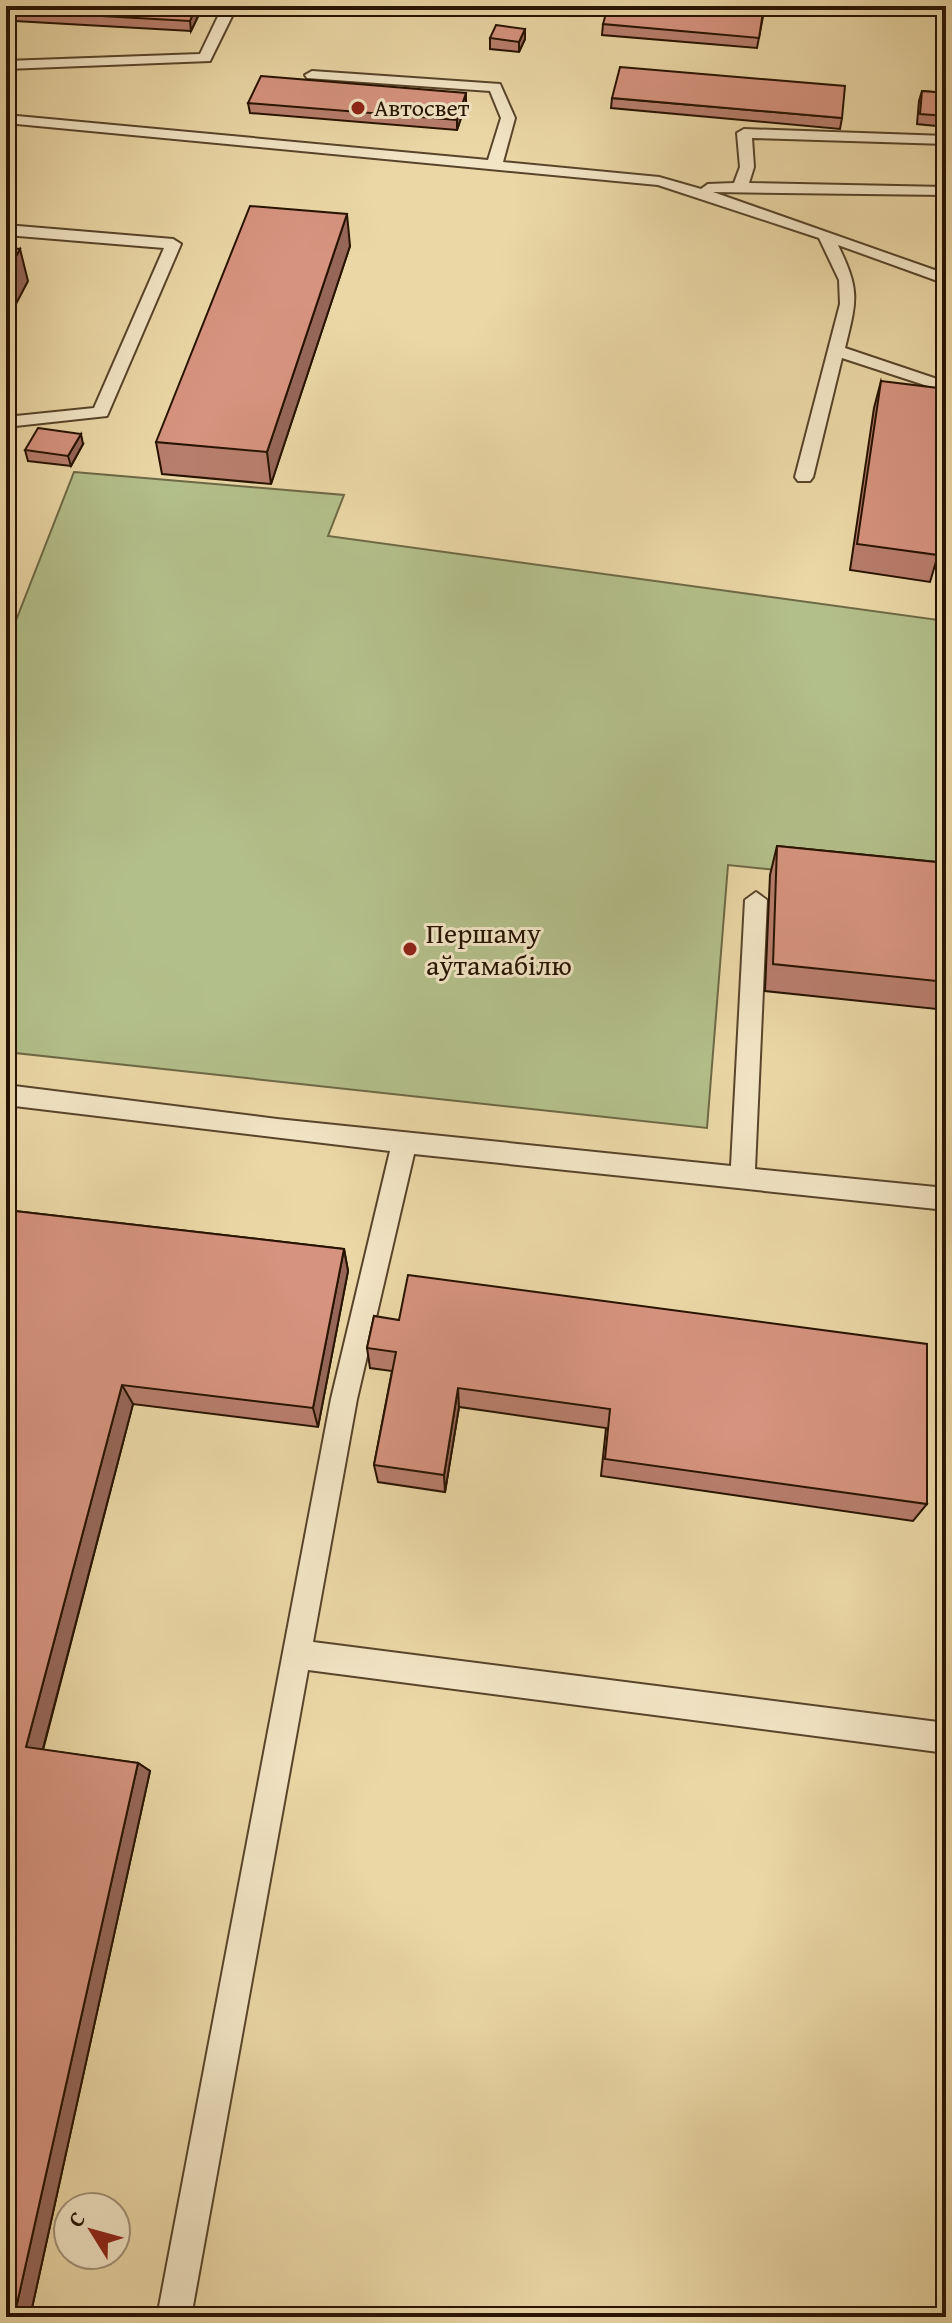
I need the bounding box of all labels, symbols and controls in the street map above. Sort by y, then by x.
place label: Автосвет [374,90,470,125]
marker: Автосвет [349,99,367,117]
place label: Першаму аўтамабілю [426,912,572,985]
marker: Першаму аўтамабілю [401,940,419,958]
north arrow [52,2191,132,2271]
text: С [60,2204,93,2234]

